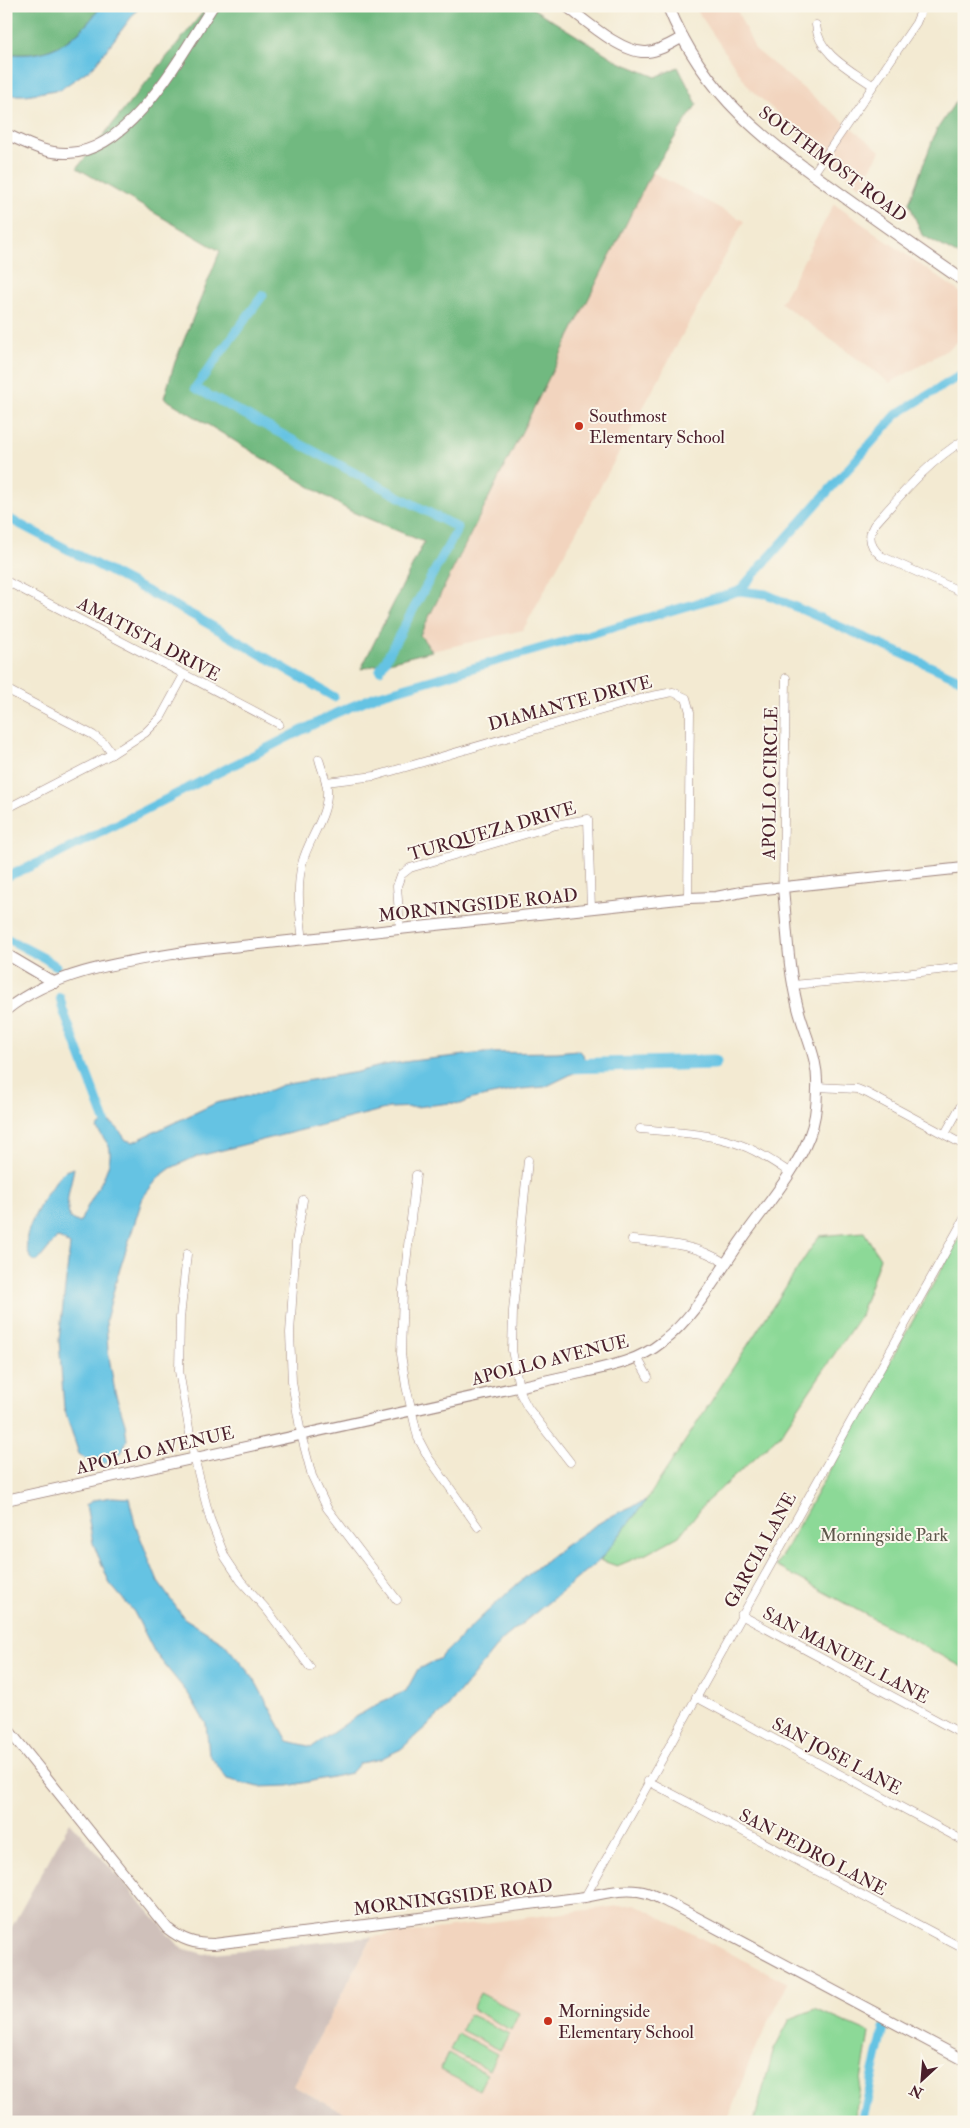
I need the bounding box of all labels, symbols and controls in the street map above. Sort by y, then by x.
street label: SOUTHMOST ROAD [754,101,911,228]
place label: Southmost Elementary School [589,405,725,449]
marker: Southmost Elementary School [573,420,585,432]
street label: AMATISTA DRIVE [72,592,224,687]
street label: DIAMANTE DRIVE [486,671,655,736]
street label: APOLLO CIRCLE [758,706,783,861]
street label: TURQUEZA DRIVE [406,797,579,866]
street label: MORNINGSIDE ROAD [377,884,579,927]
street label: APOLLO AVENUE [468,1330,631,1391]
street label: APOLLO AVENUE [73,1421,236,1480]
street label: GARCIA LANE [719,1488,802,1612]
park label: Morningside Park [820,1524,949,1547]
street label: SAN MANUEL LANE [759,1602,933,1709]
street label: SAN JOSE LANE [768,1713,906,1800]
street label: SAN PEDRO LANE [735,1804,891,1901]
street label: MORNINGSIDE ROAD [352,1874,554,1921]
place label: Morningside Elementary School [558,2000,694,2044]
marker: Morningside Elementary School [542,2015,554,2027]
north arrow [898,2056,948,2106]
text: N [907,2081,927,2102]

